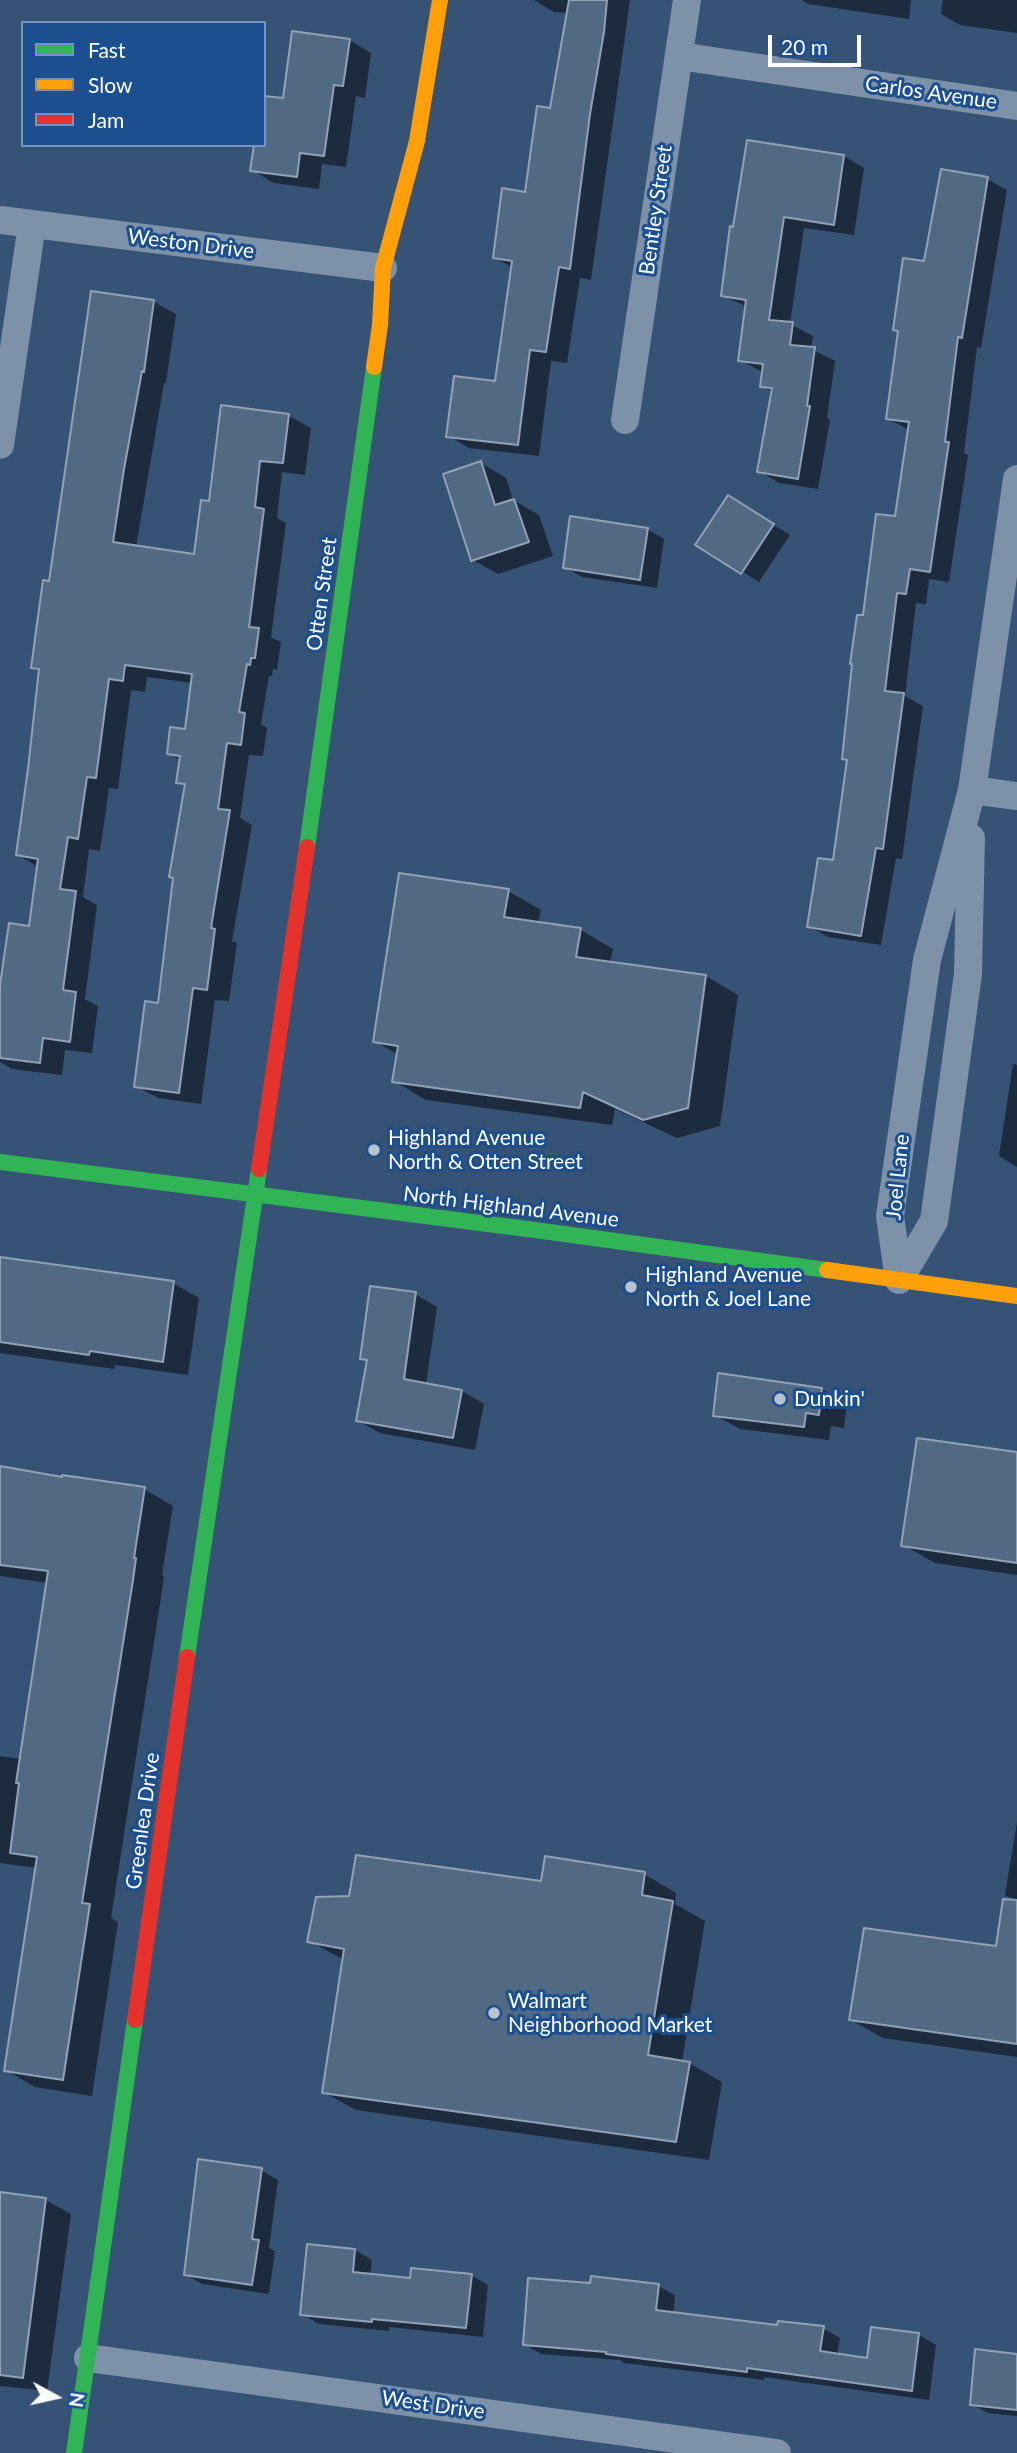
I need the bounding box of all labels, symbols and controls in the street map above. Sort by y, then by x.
legend [21,21,266,147]
scale bar [772,21,865,65]
text: 20 m [781,34,828,59]
text: Fast [88,37,125,62]
street label: Carlos Avenue [863,71,999,115]
text: Slow [88,72,132,97]
text: Jam [88,107,124,132]
street label: Bentley Street [634,143,678,277]
street label: Weston Drive [126,224,256,264]
street label: Otten Street [302,536,342,652]
place label: Highland Avenue North & Otten Street [388,1125,583,1175]
street label: Joel Lane [881,1133,915,1221]
marker: Highland Avenue North & Otten Street [366,1142,382,1158]
street label: North Highland Avenue [402,1181,620,1233]
place label: Highland Avenue North & Joel Lane [645,1262,811,1312]
marker: Highland Avenue North & Joel Lane [623,1279,639,1295]
place label: Dunkin' [794,1386,865,1412]
marker: Dunkin' [772,1391,788,1407]
street label: Greenlea Drive [121,1751,165,1891]
place label: Walmart Neighborhood Market [508,1988,712,2038]
marker: Walmart Neighborhood Market [486,2005,502,2021]
north arrow [21,2362,91,2432]
street label: West Drive [380,2385,486,2425]
text: N [65,2391,90,2409]

